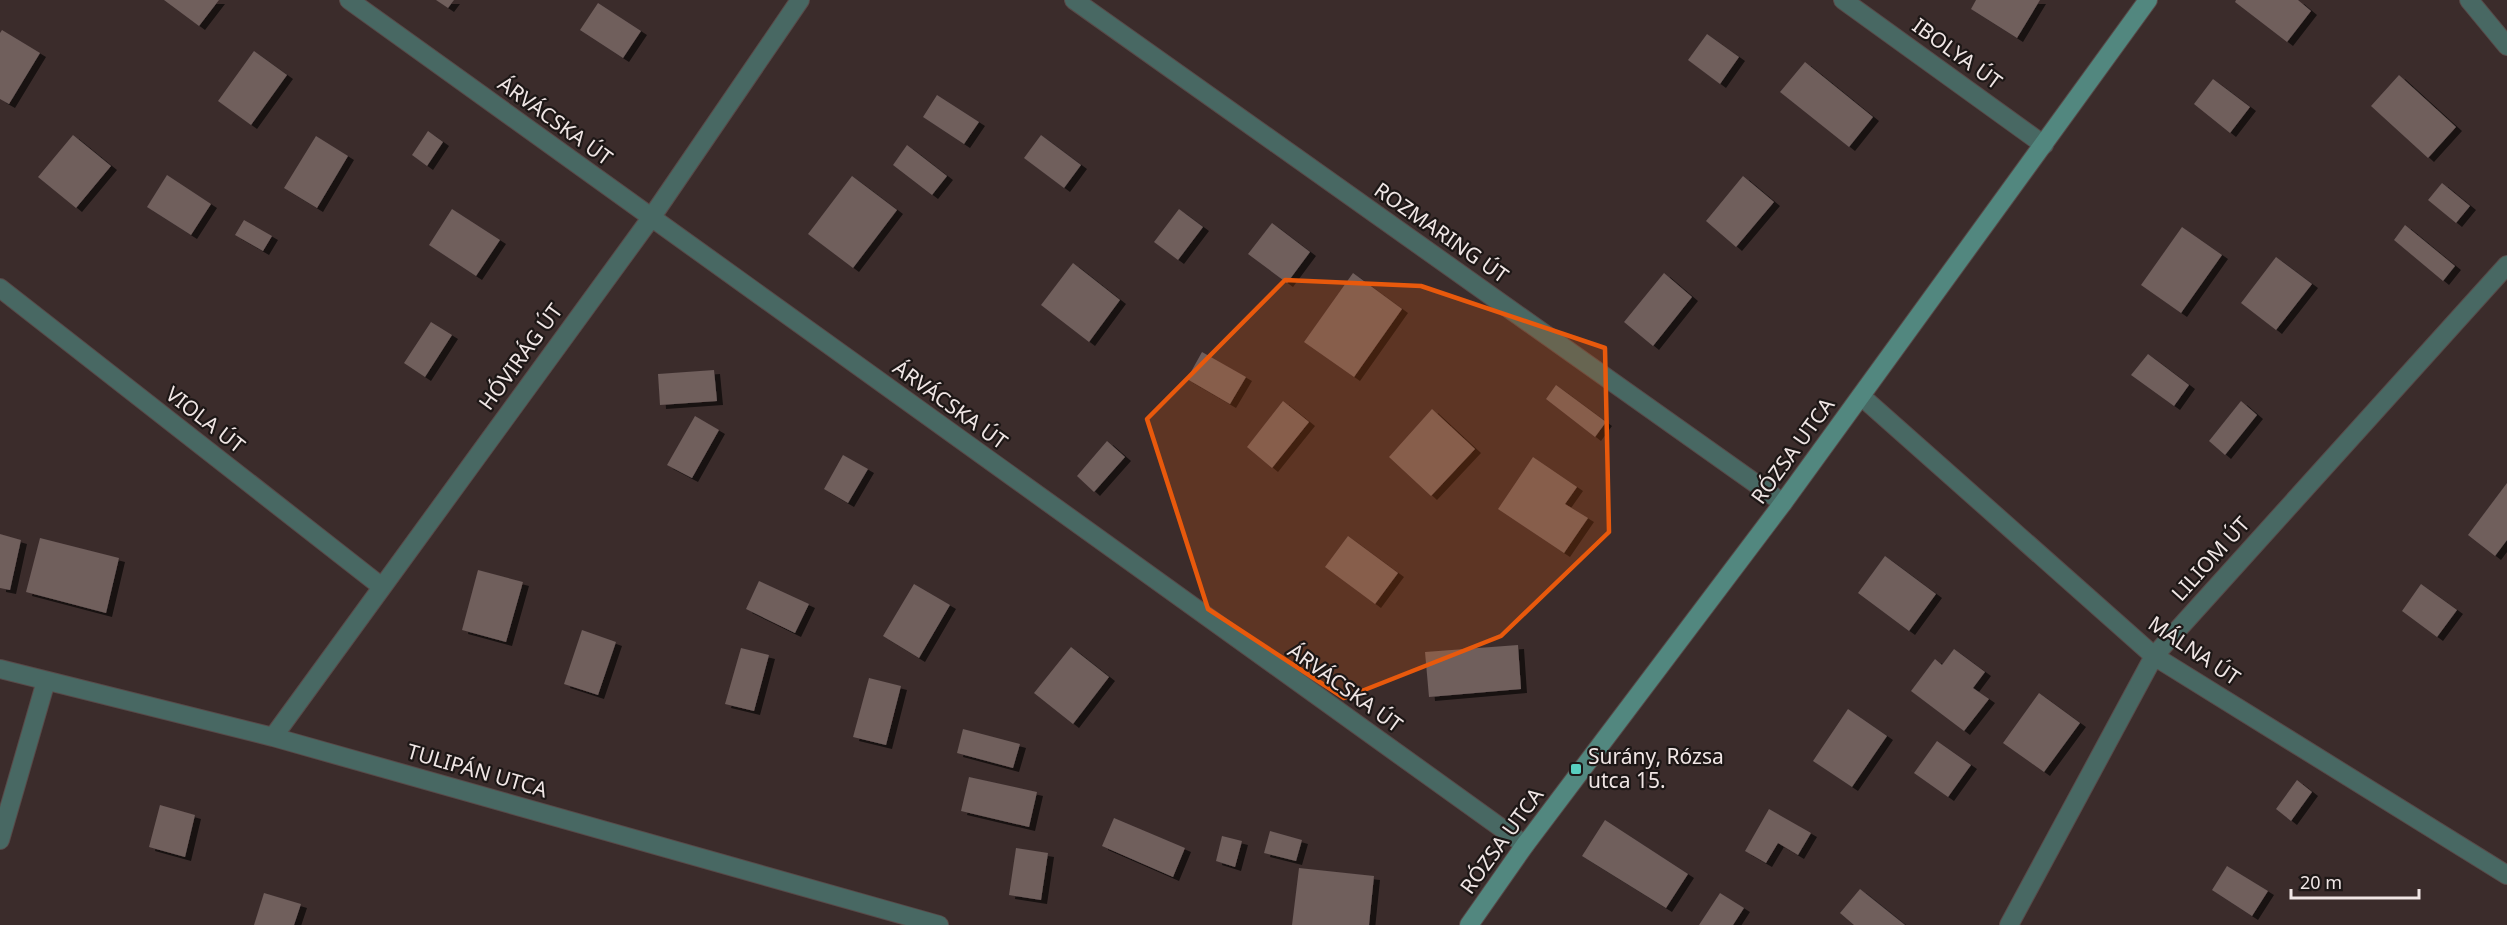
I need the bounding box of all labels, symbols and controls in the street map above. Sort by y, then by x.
street label: IBOLYA ÚT [1907,11,2008,95]
street label: ÁRVÁCSKA ÚT [493,69,619,171]
street label: ROZMARING ÚT [1369,175,1514,289]
street label: HÓVIRÁG ÚT [472,297,569,415]
street label: ÁRVÁCSKA ÚT [888,353,1014,455]
street label: VIOLA ÚT [160,380,251,459]
street label: RÓZSA UTCA [1744,391,1841,509]
street label: LILIOM ÚT [2165,510,2256,606]
street label: MÁLNA ÚT [2143,609,2246,691]
street label: ÁRVÁCSKA ÚT [1283,636,1409,738]
street label: TULIPÁN UTCA [404,737,551,804]
place label: Surány, Rózsa utca 15. [1588,742,1724,794]
marker: Surány, Rózsa utca 15. [1569,762,1583,776]
street label: RÓZSA UTCA [1453,781,1550,899]
scale bar [2291,862,2418,900]
text: 20 m [2300,870,2342,894]

